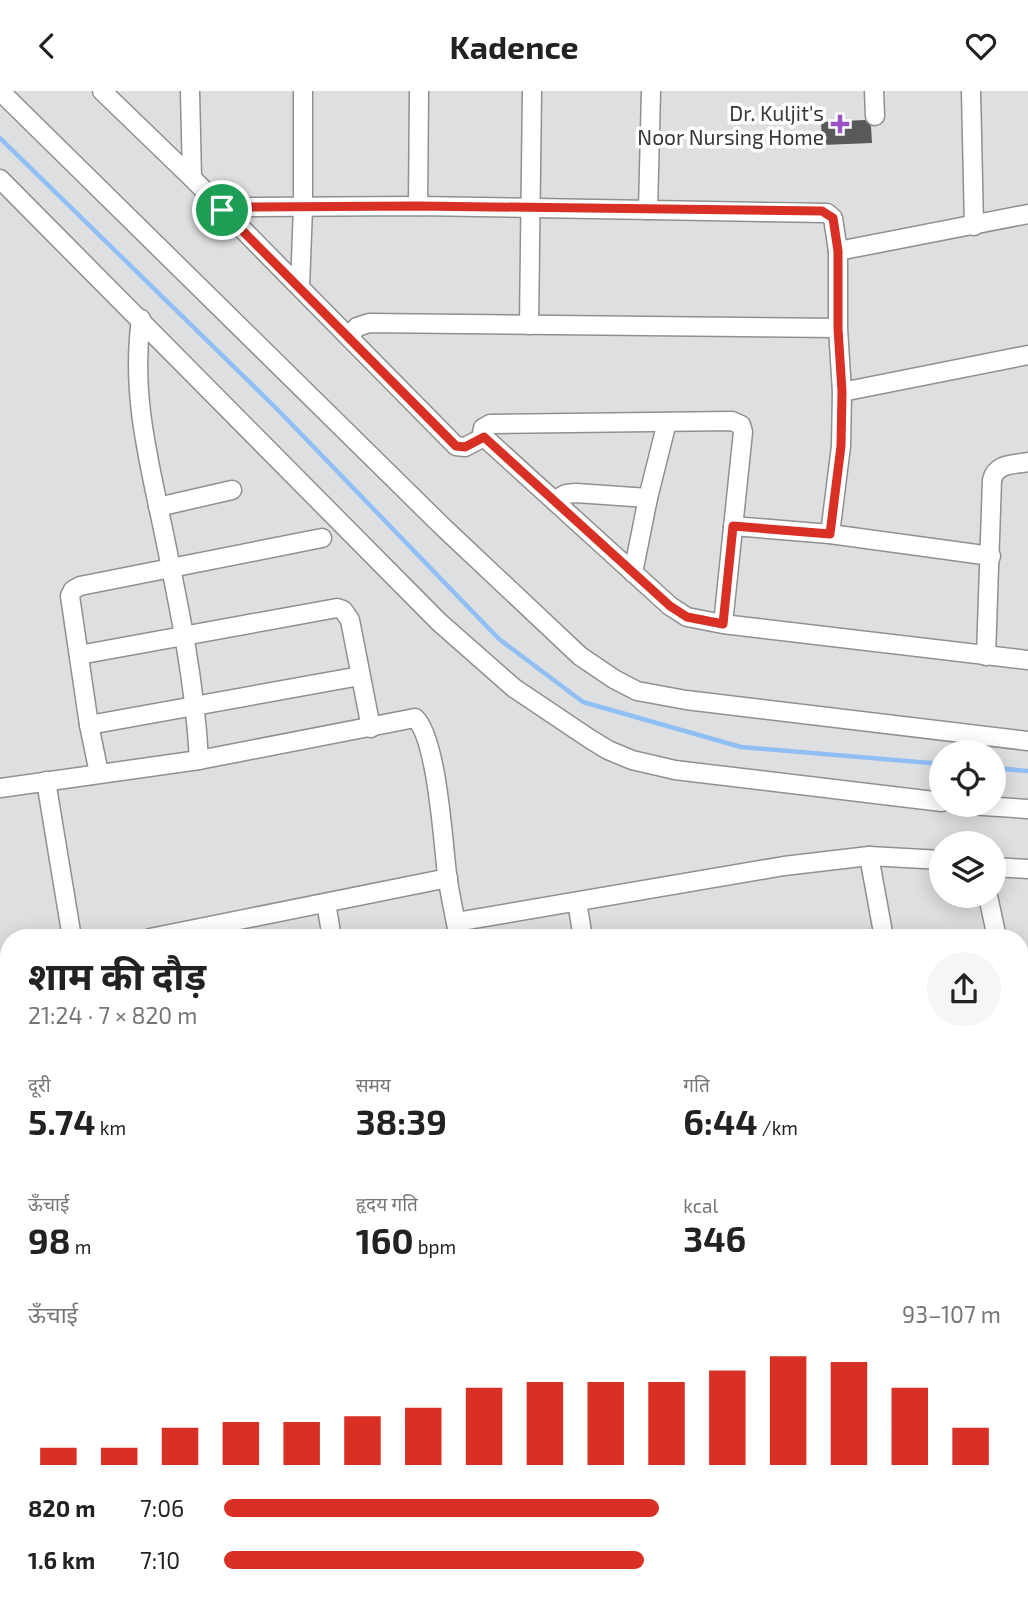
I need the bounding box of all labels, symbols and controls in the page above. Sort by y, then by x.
icon: back [28,27,66,65]
text: Kadence [449,27,579,65]
icon: heart [962,27,1000,65]
place label: Dr. Kuljit's Noor Nursing Home [637,100,824,149]
marker: Dr. Kuljit's Noor Nursing Home [830,114,850,134]
pin [192,180,252,240]
icon: arrive [203,191,241,229]
map controls [929,740,1006,908]
button: locate [929,740,1006,817]
button: layers [929,831,1006,908]
text: शाम की दौड़ [28,952,206,998]
button: share [927,952,1001,1026]
text: 21:24 · 7 × 820 m [28,1001,197,1029]
text: दूरी [28,1073,51,1096]
text: समय [356,1073,391,1096]
text: गति [683,1073,710,1096]
text: 5.74 [28,1100,96,1142]
text: 38:39 [356,1100,447,1142]
text: 6:44 [683,1100,758,1142]
text: km [96,1116,126,1139]
text: /km [758,1116,798,1139]
text: ऊँचाई [28,1192,69,1215]
text: हृदय गति [356,1192,418,1215]
text: kcal [683,1194,718,1217]
text: 346 [683,1217,746,1259]
text: 98 [28,1219,70,1261]
text: 160 [356,1219,414,1261]
text: m [70,1235,91,1258]
text: bpm [414,1235,456,1258]
text: ऊँचाई [28,1300,78,1328]
text: 93–107 m [902,1300,1001,1328]
text: 820 m [28,1494,95,1522]
text: 7:06 [140,1494,184,1522]
text: 1.6 km [28,1546,95,1574]
text: 7:10 [140,1546,180,1574]

